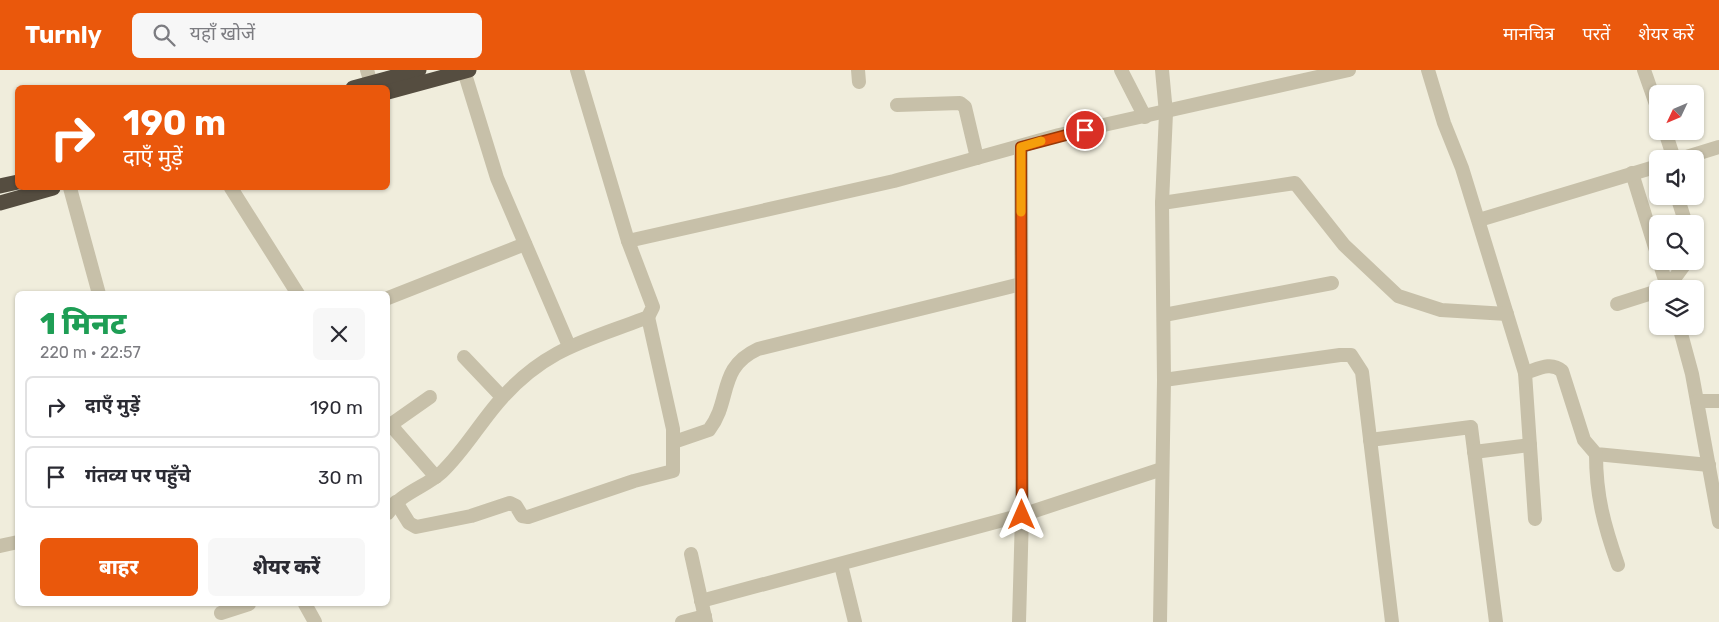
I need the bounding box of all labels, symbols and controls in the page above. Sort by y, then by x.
search box [132,13,482,58]
text: Turnly [25,21,102,49]
icon: search [150,21,178,49]
text: यहाँ खोजें [190,22,255,45]
text: मानचित्र [1503,23,1555,45]
text: परतें [1583,23,1610,45]
text: शेयर करें [1638,23,1694,45]
north arrow [1649,85,1704,140]
map controls [1649,85,1704,335]
text: 190 m [123,102,226,144]
icon: right [40,105,105,170]
pin [1064,109,1106,151]
icon: arrive [1071,116,1099,144]
text: दाएँ मुड़ें [123,144,183,171]
button: sound [1649,150,1704,205]
button: search [1649,215,1704,270]
button: layers [1649,280,1704,335]
text: 1 मिनट [40,306,126,342]
button: close [313,308,365,360]
text: 220 m · 22:57 [40,343,141,362]
icon: right [42,393,70,421]
text: दाएँ मुड़ें [85,394,140,417]
text: 190 m [310,396,363,419]
icon: arrive [42,463,70,491]
text: गंतव्य पर पहुँचे [85,464,191,487]
text: 30 m [318,466,363,489]
position arrow [995,488,1047,540]
button: बाहर [40,538,198,596]
button: शेयर करें [208,538,365,596]

